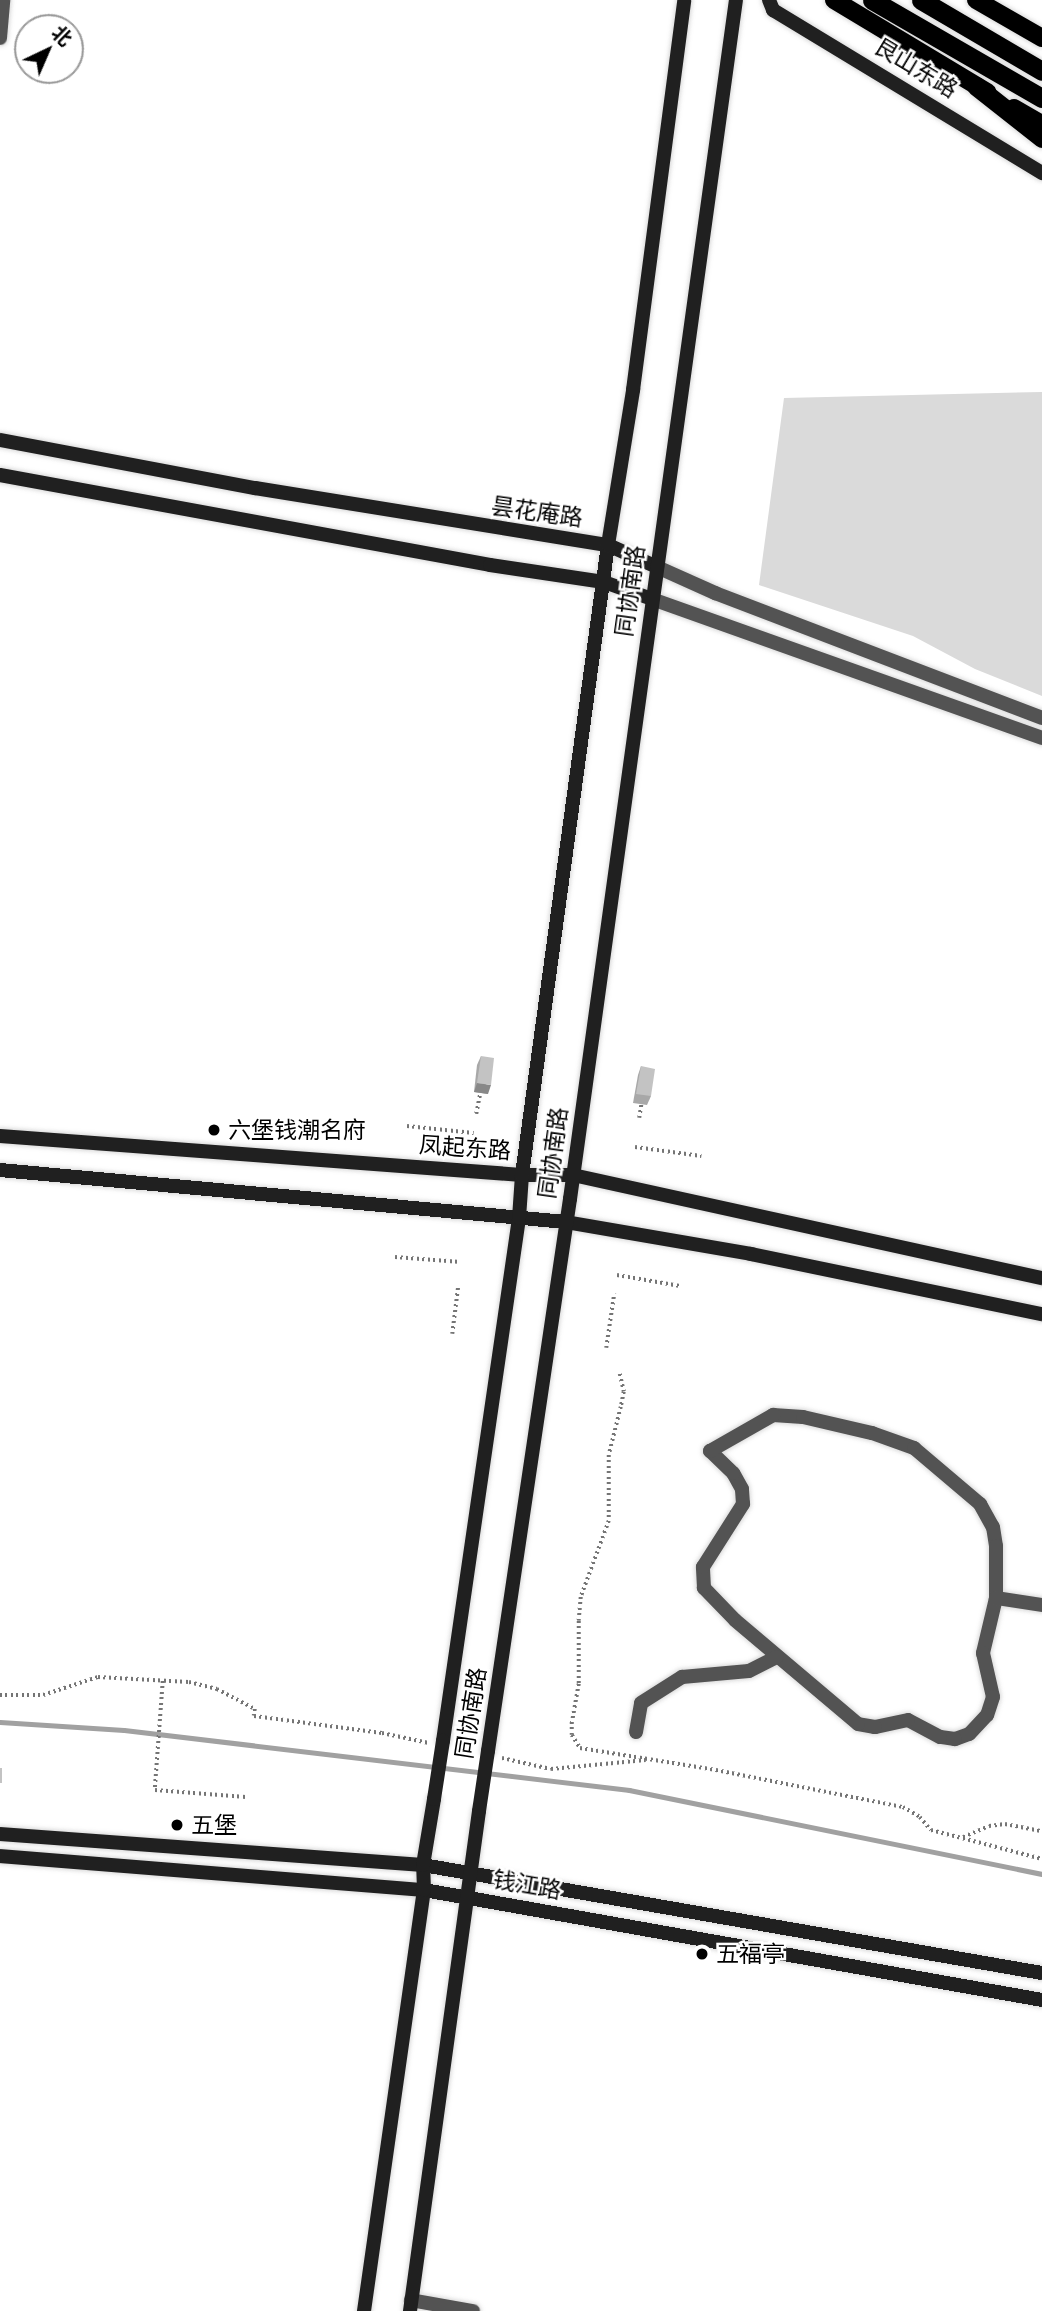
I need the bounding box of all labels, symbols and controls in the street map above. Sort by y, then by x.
north arrow [14,14,84,84]
text: 北 [47,20,77,51]
street label: 艮山东路 [869,32,963,104]
street label: 昙花庵路 [490,492,584,532]
street label: 同协南路 [610,544,650,638]
street label: 同协南路 [533,1106,573,1200]
place label: 六堡钱潮名府 [228,1116,366,1144]
marker: 六堡钱潮名府 [206,1122,222,1138]
street label: 凤起东路 [418,1131,512,1165]
street label: 同协南路 [450,1665,492,1761]
place label: 五堡 [191,1811,237,1839]
marker: 五堡 [169,1817,185,1833]
street label: 钱江路 [491,1865,563,1905]
place label: 五福亭 [716,1940,785,1968]
marker: 五福亭 [694,1946,710,1962]

